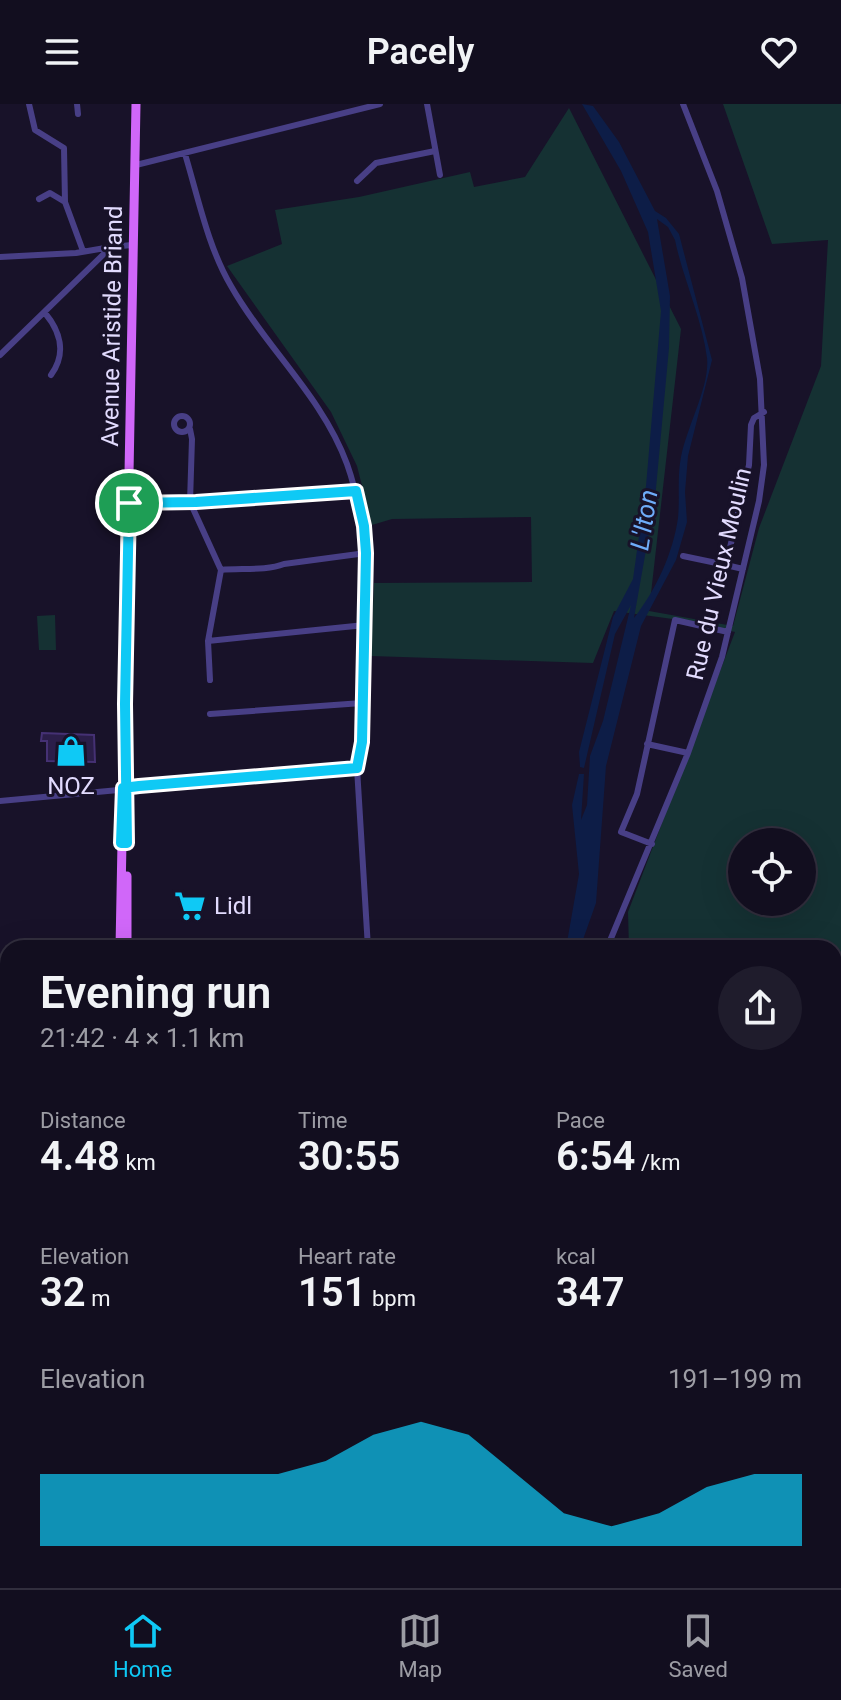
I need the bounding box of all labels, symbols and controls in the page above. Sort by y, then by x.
icon: menu [40,30,84,74]
icon: heart [757,30,801,74]
text: Pacely [367,31,474,73]
street label: Avenue Aristide Briand [96,205,128,447]
street label: Rue du Vieux Moulin [681,465,757,683]
pin [95,469,163,537]
icon: arrive [107,481,151,525]
water label: L'Iton [624,487,664,553]
shop icon: NOZ [54,734,88,768]
place label: NOZ [47,772,95,800]
map controls [728,828,816,916]
button: locate [728,828,816,916]
supermarket icon: Lidl [173,889,207,923]
place label: Lidl [214,892,252,920]
button: share [718,966,802,1050]
text: Evening run [40,967,271,1019]
text: 21:42 · 4 × 1.1 km [40,1023,244,1053]
text: Distance [40,1108,126,1133]
text: Time [298,1108,347,1133]
text: Pace [556,1108,605,1133]
text: 4.48 [40,1133,120,1180]
text: 30:55 [298,1133,400,1180]
text: 6:54 [556,1133,635,1180]
text: km [120,1150,156,1175]
text: /km [635,1150,680,1175]
text: Elevation [40,1244,129,1269]
text: Heart rate [298,1244,396,1269]
text: kcal [556,1244,596,1269]
text: 32 [40,1269,86,1316]
text: 151 [298,1269,367,1316]
text: 347 [556,1269,625,1316]
text: m [86,1286,110,1311]
text: bpm [367,1286,416,1311]
text: Elevation [40,1364,145,1394]
text: 191–199 m [668,1364,802,1394]
tab: Home [113,1609,172,1682]
tab: Map [398,1609,442,1682]
tab: Saved [668,1609,728,1682]

